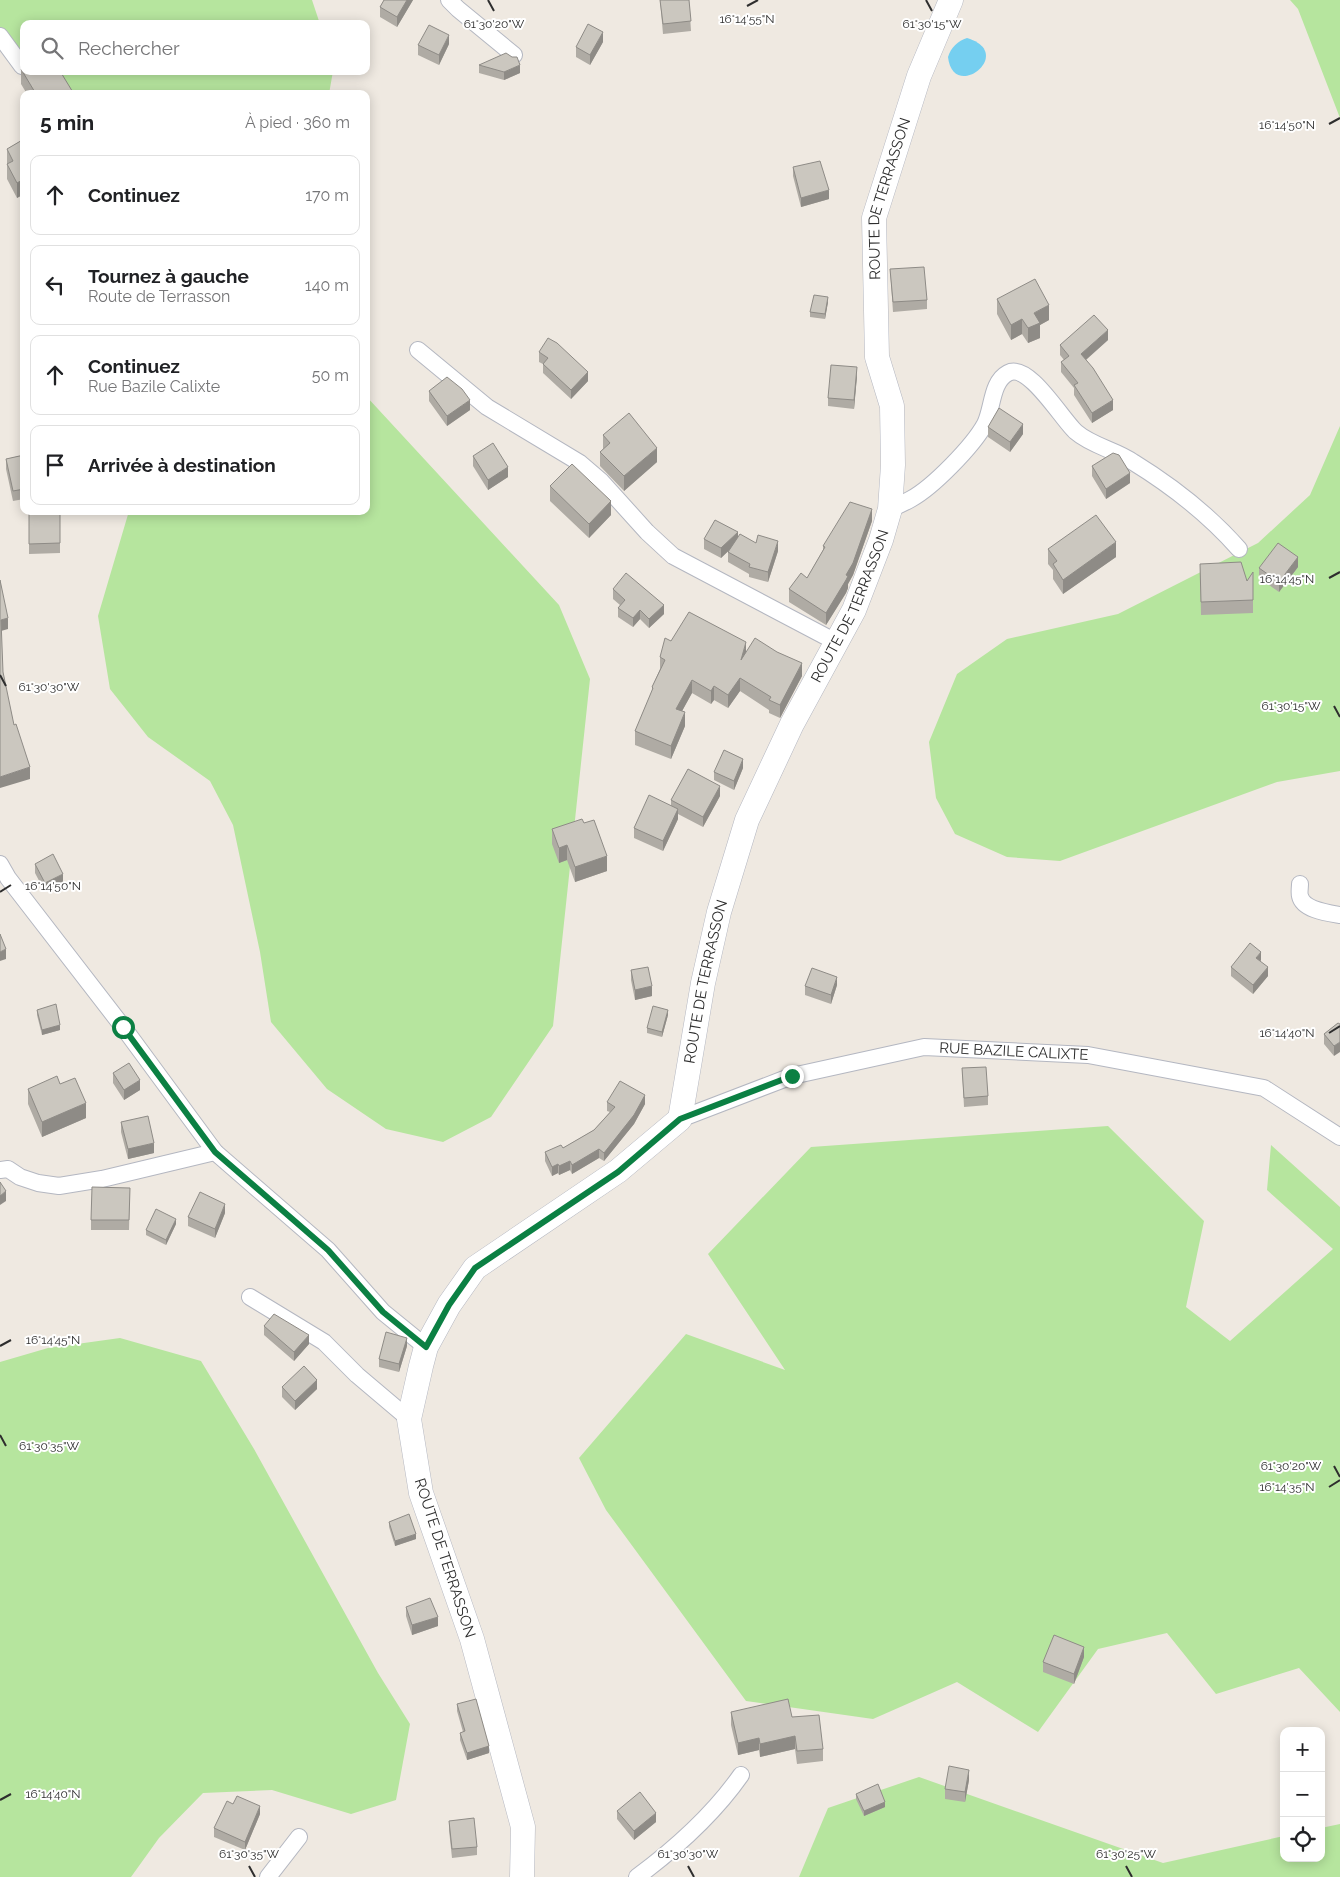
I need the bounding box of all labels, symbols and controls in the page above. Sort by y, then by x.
text: 16°14'55"N [719,12,775,26]
text: 61°30'20"W [464,17,525,31]
text: 61°30'15"W [903,17,962,31]
search box [20,20,370,75]
icon: search [38,34,66,62]
text: Rechercher [78,37,180,59]
text: 5 min [40,110,94,135]
text: À pied · 360 m [245,113,350,132]
street label: ROUTE DE TERRASSON [865,115,914,280]
text: 16°14'50"N [1259,118,1315,132]
icon: ahead [41,181,69,209]
text: Continuez [88,184,180,206]
text: 170 m [305,186,349,205]
text: Tournez à gauche [88,265,249,287]
icon: left [41,271,69,299]
text: 140 m [305,276,349,295]
text: Route de Terrasson [88,287,230,306]
text: Continuez [88,355,180,377]
icon: ahead [41,361,69,389]
text: 50 m [312,366,349,385]
text: Rue Bazile Calixte [88,377,220,396]
icon: arrive [41,451,69,479]
text: Arrivée à destination [88,454,276,476]
street label: ROUTE DE TERRASSON [807,527,893,686]
text: 16°14'45"N [1260,572,1314,586]
text: 61°30'30"W [19,680,80,694]
text: 61°30'15"W [1262,699,1321,713]
text: 16°14'50"N [25,879,81,893]
street label: ROUTE DE TERRASSON [681,898,731,1065]
route start [112,1016,135,1039]
text: 16°14'40"N [1259,1026,1315,1040]
street label: RUE BAZILE CALIXTE [939,1039,1089,1064]
route end [781,1065,804,1088]
text: 16°14'45"N [26,1333,80,1347]
text: 61°30'35"W [19,1439,79,1453]
text: 61°30'20"W [1261,1459,1322,1473]
street label: ROUTE DE TERRASSON [411,1476,479,1640]
text: 16°14'35"N [1259,1480,1315,1494]
map controls [1280,1727,1325,1862]
button: + [1280,1727,1325,1772]
button: − [1280,1772,1325,1817]
text: 16°14'40"N [25,1787,81,1801]
button: locate [1280,1817,1325,1862]
text: 61°30'35"W [219,1847,279,1861]
text: 61°30'30"W [658,1847,719,1861]
text: 61°30'25"W [1096,1847,1156,1861]

